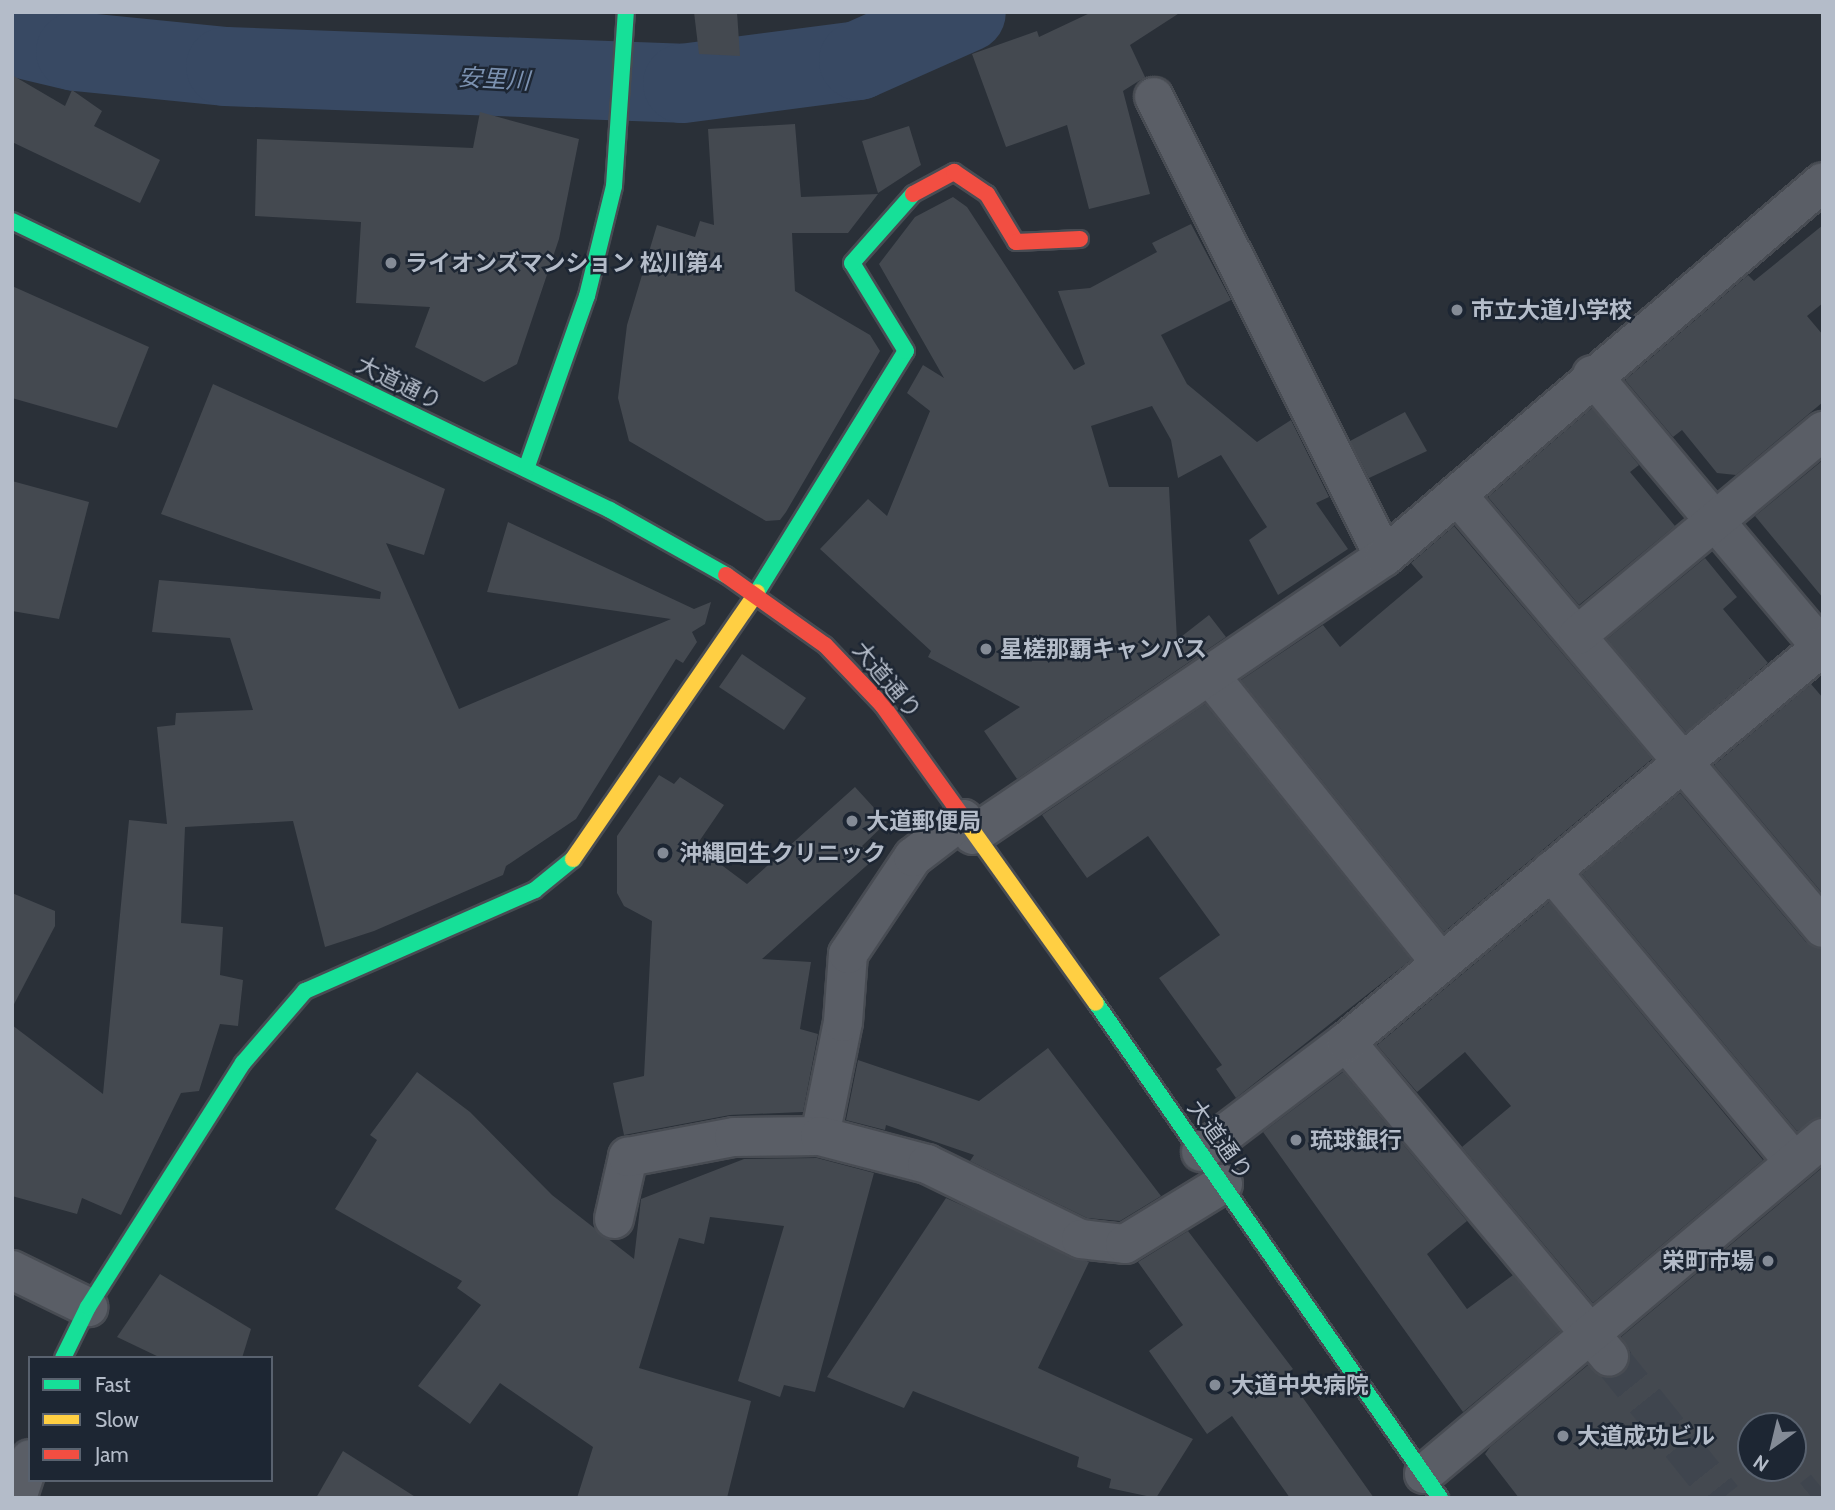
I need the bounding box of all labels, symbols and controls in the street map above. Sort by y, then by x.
water label: 安里川 [457,63,531,95]
place label: ライオンズマンション 松川第4 [405,249,723,277]
marker: ライオンズマンション 松川第4 [383,255,399,271]
place label: 市立大道小学校 [1471,296,1632,324]
marker: 市立大道小学校 [1449,302,1465,318]
street label: 大道通り [352,350,446,416]
place label: 星槎那覇キャンパス [1000,635,1207,663]
street label: 大道通り [847,636,927,724]
marker: 星槎那覇キャンパス [978,641,994,657]
place label: 大道郵便局 [866,807,981,835]
marker: 大道郵便局 [844,813,860,829]
place label: 沖縄回生クリニック [679,839,886,867]
marker: 沖縄回生クリニック [653,843,673,863]
street label: 大道通り [1182,1095,1258,1185]
place label: 琉球銀行 [1310,1126,1402,1154]
marker: 琉球銀行 [1288,1132,1304,1148]
place label: 栄町市場 [1662,1247,1754,1275]
marker: 栄町市場 [1760,1253,1776,1269]
legend [28,1356,273,1482]
place label: 大道中央病院 [1231,1371,1369,1399]
text: Fast [95,1372,131,1397]
marker: 大道中央病院 [1205,1375,1225,1395]
text: Slow [95,1407,139,1432]
north arrow [1737,1412,1807,1482]
place label: 大道成功ビル [1577,1422,1715,1450]
marker: 大道成功ビル [1555,1428,1571,1444]
text: Jam [95,1442,129,1467]
text: N [1749,1450,1773,1476]

